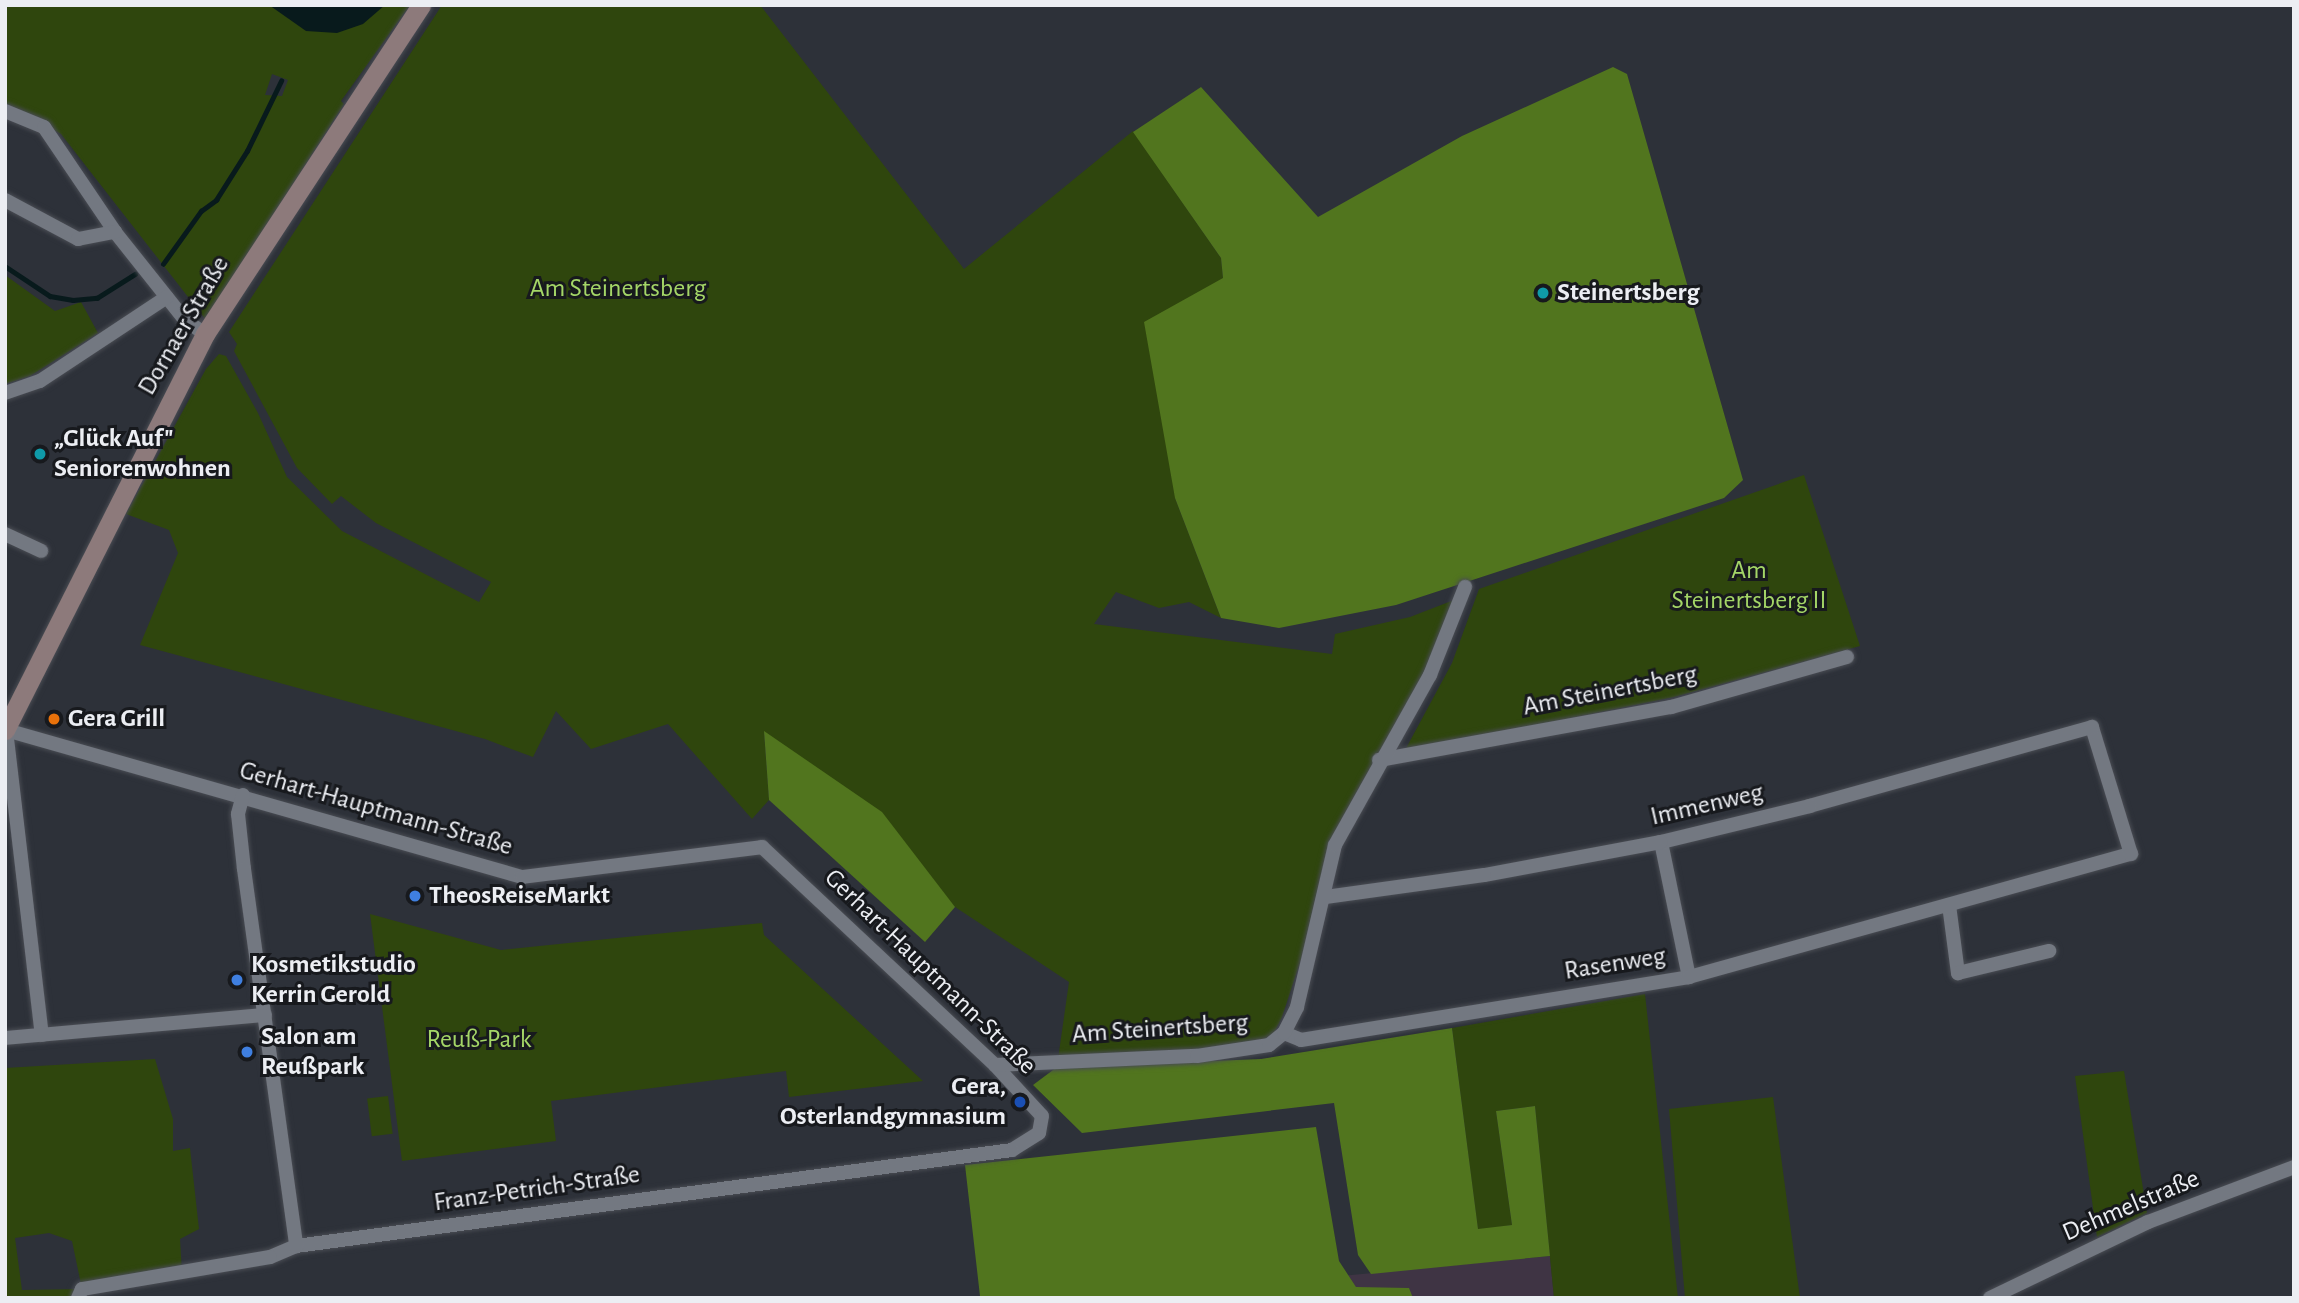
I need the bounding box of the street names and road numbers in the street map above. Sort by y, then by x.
street label: Dornaer Straße [132,251,236,401]
street label: Am Steinertsberg [1520,659,1700,723]
street label: Gerhart-Hauptmann-Straße [236,755,516,863]
street label: Immenweg [1648,777,1766,833]
street label: Gerhart-Hauptmann-Straße [818,863,1042,1081]
street label: Rasenweg [1562,941,1668,987]
street label: Am Steinertsberg [1071,1007,1249,1051]
street label: Franz-Petrich-Straße [432,1159,642,1219]
street label: Dehmelstraße [2058,1163,2204,1249]

